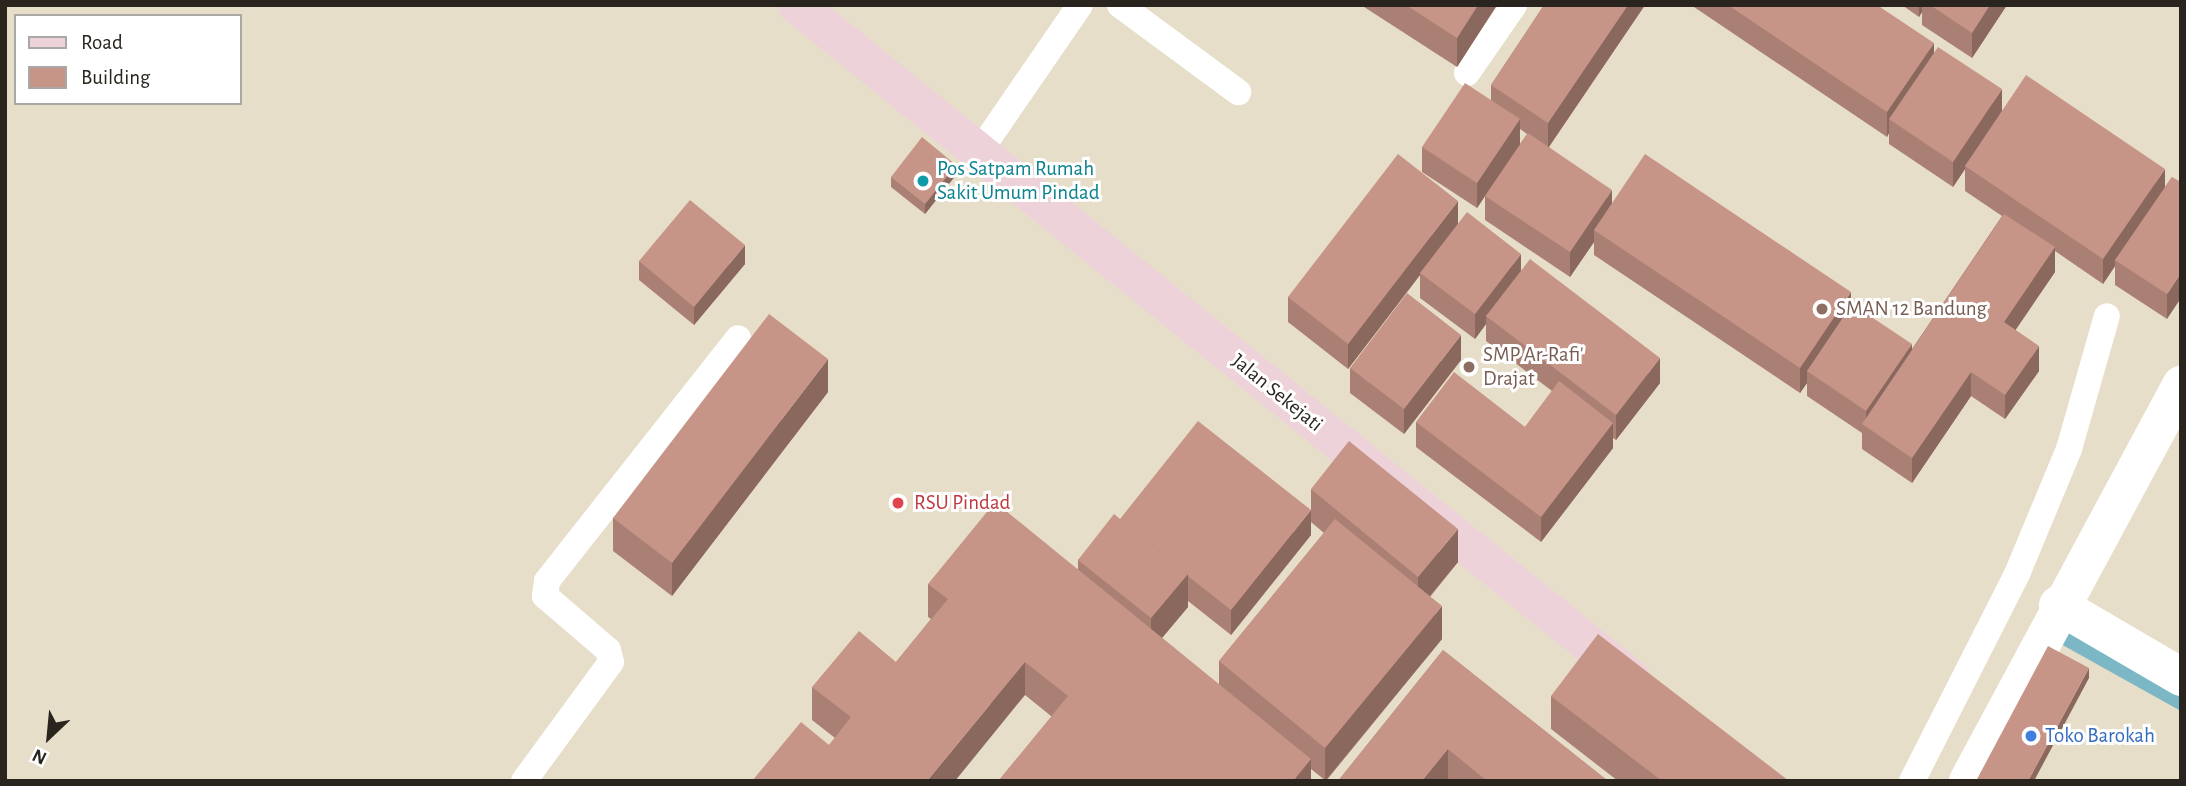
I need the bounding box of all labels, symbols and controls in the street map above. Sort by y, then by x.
legend [14,14,242,105]
text: Road [81,32,123,53]
text: Building [81,67,150,88]
place label: Pos Satpam Rumah Sakit Umum Pindad [937,156,1100,206]
marker: Pos Satpam Rumah Sakit Umum Pindad [915,173,931,189]
place label: SMAN 12 Bandung [1836,296,1987,322]
marker: SMAN 12 Bandung [1814,301,1830,317]
place label: SMP Ar-Rafi' Drajat [1483,342,1584,392]
street label: Jalan Sekejati [1226,349,1328,437]
marker: SMP Ar-Rafi' Drajat [1461,359,1477,375]
place label: RSU Pindad [914,490,1010,516]
marker: RSU Pindad [888,493,908,513]
north arrow [14,702,84,772]
place label: Toko Barokah [2045,723,2155,749]
marker: Toko Barokah [2023,728,2039,744]
text: N [29,745,50,768]

